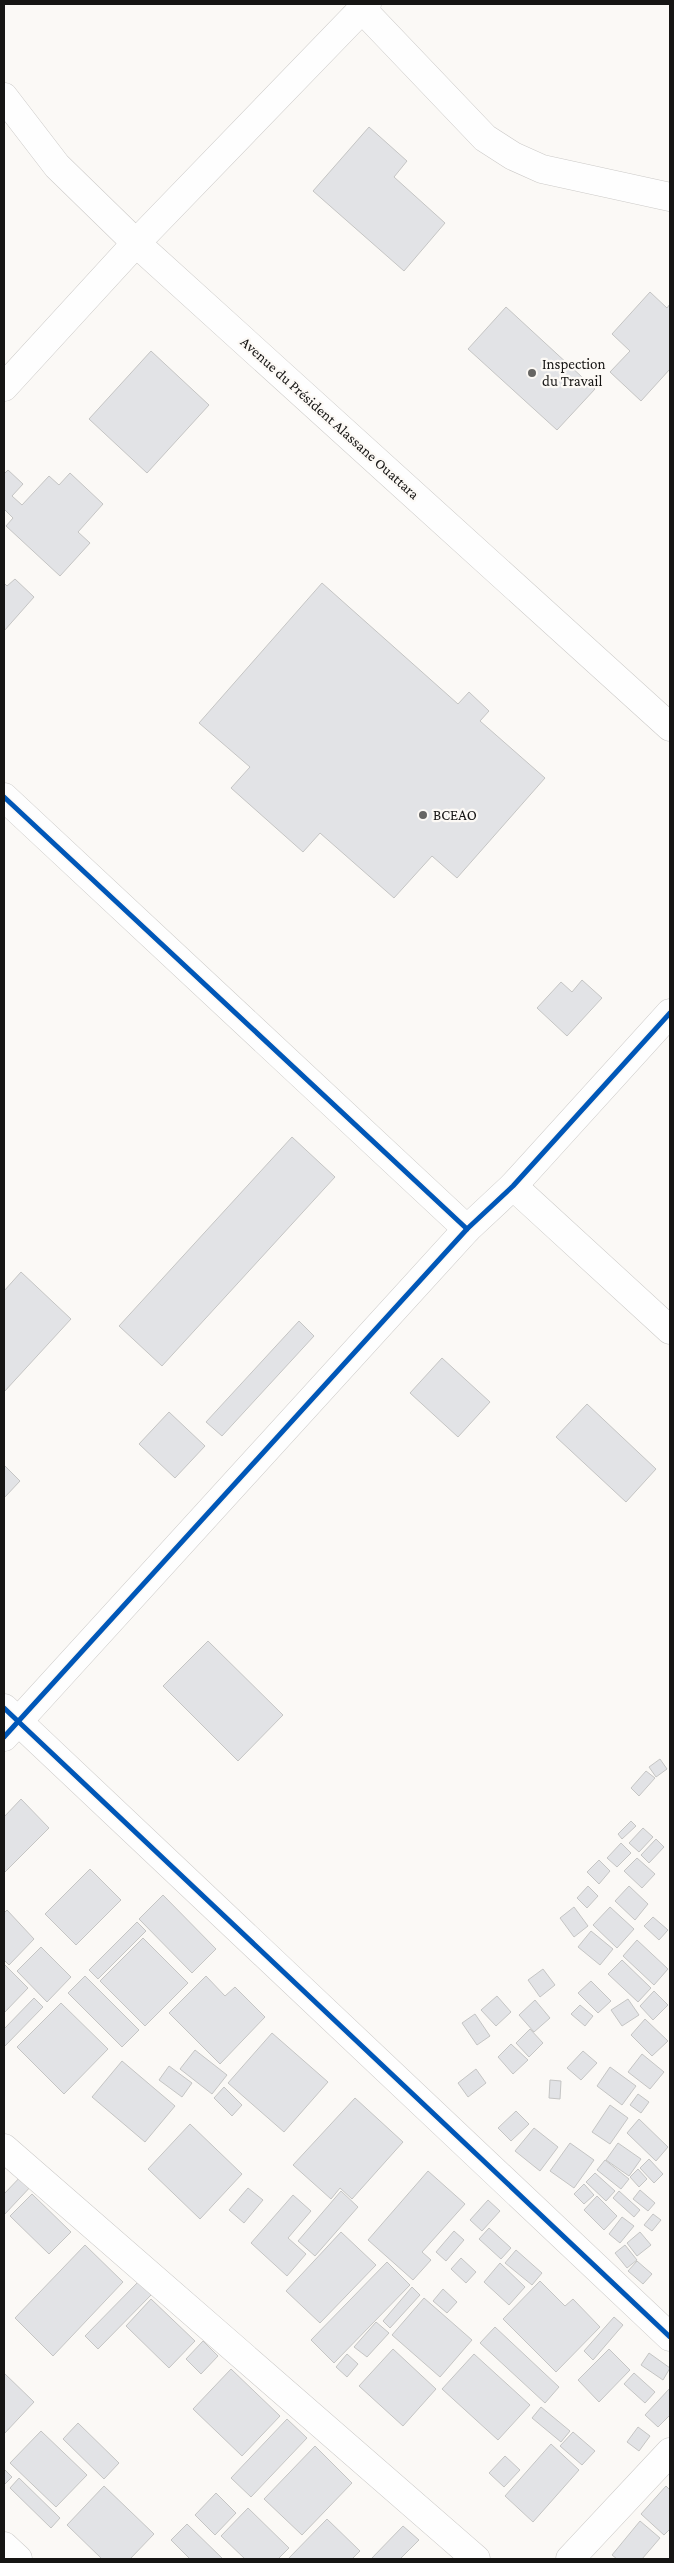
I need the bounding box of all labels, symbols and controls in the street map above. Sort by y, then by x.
street label: Avenue du Président Alassane Ouattara [238,334,422,502]
place label: Inspection du Travail [542,356,606,389]
marker: Inspection du Travail [526,367,538,379]
place label: BCEAO [433,807,477,823]
marker: BCEAO [417,809,429,821]

